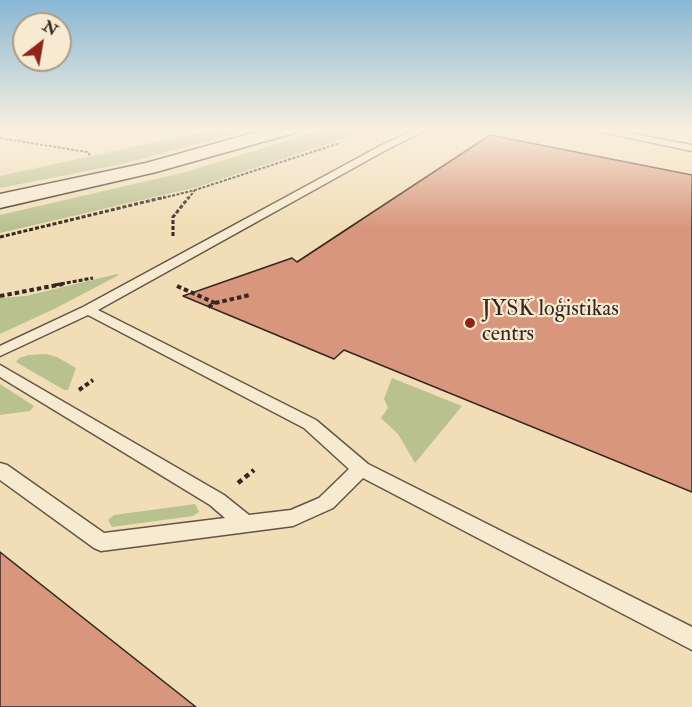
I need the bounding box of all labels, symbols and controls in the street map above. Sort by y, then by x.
north arrow [12,12,72,72]
text: N [39,16,62,41]
place label: JYSK loģistikas centrs [482,297,619,348]
marker: JYSK loģistikas centrs [463,316,477,330]

